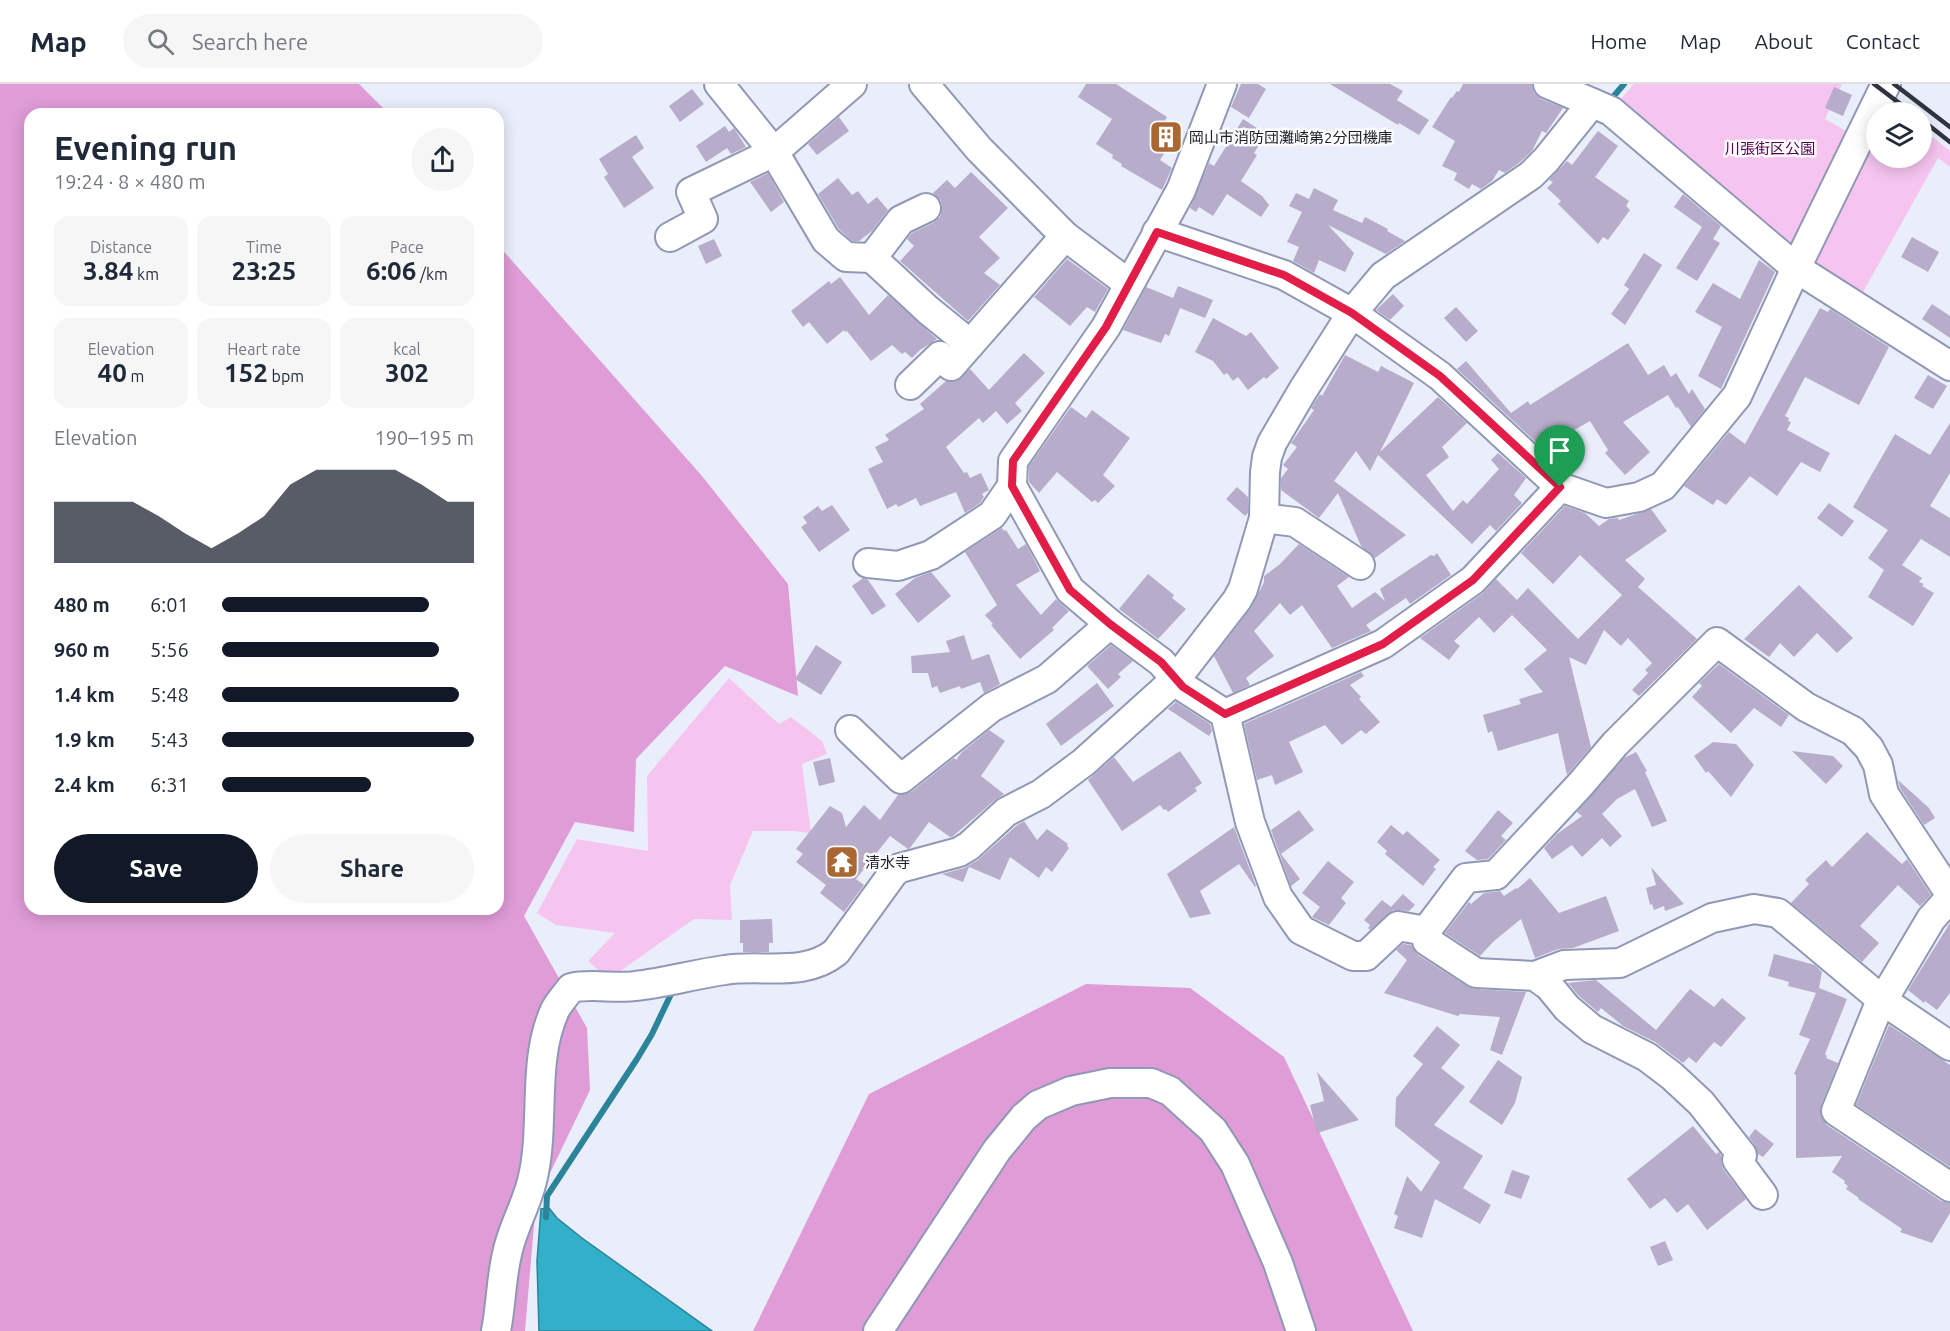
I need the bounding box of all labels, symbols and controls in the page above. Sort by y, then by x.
search box [123,14,543,68]
icon: search [144,25,177,58]
text: Map [30,26,87,57]
text: Search here [192,29,308,54]
text: Home [1590,29,1647,53]
text: Map [1680,29,1721,53]
text: About [1754,29,1813,53]
text: Contact [1846,29,1920,53]
map controls [1866,102,1932,168]
button: layers [1866,102,1932,168]
building icon: 岡山市消防団灘崎第2分団機庫 [1148,119,1184,155]
button: share [411,128,474,191]
text: Evening run [54,129,237,166]
place label: 岡山市消防団灘崎第2分団機庫 [1189,129,1392,146]
park label: 川張街区公園 [1725,140,1815,157]
text: 19:24 · 8 × 480 m [54,170,206,193]
text: Distance [90,238,152,256]
text: Time [246,238,282,256]
text: Pace [390,238,424,256]
text: 3.84 [83,256,133,285]
text: 23:25 [231,256,297,285]
text: 6:06 [366,256,416,285]
text: km [133,265,159,283]
text: /km [416,265,448,283]
text: Elevation [88,340,154,358]
text: Heart rate [227,340,301,358]
text: kcal [393,340,421,358]
text: 40 [98,358,127,387]
text: 152 [224,358,268,387]
text: 302 [385,358,429,387]
text: m [127,367,144,385]
text: bpm [268,367,304,385]
pin [1534,425,1585,487]
text: Elevation [54,426,137,449]
text: 190–195 m [375,426,474,449]
icon: arrive [1543,434,1576,467]
text: 480 m [54,593,110,616]
text: 6:01 [150,593,189,616]
text: 960 m [54,638,110,661]
text: 5:56 [150,638,189,661]
text: 1.4 km [54,683,115,706]
text: 5:48 [150,683,189,706]
text: 1.9 km [54,728,115,751]
text: 5:43 [150,728,189,751]
text: 2.4 km [54,773,115,796]
text: 6:31 [150,773,189,796]
button: Save [54,834,258,903]
button: Share [270,834,474,903]
temple icon: 清水寺 [824,844,860,880]
place label: 清水寺 [865,854,910,871]

